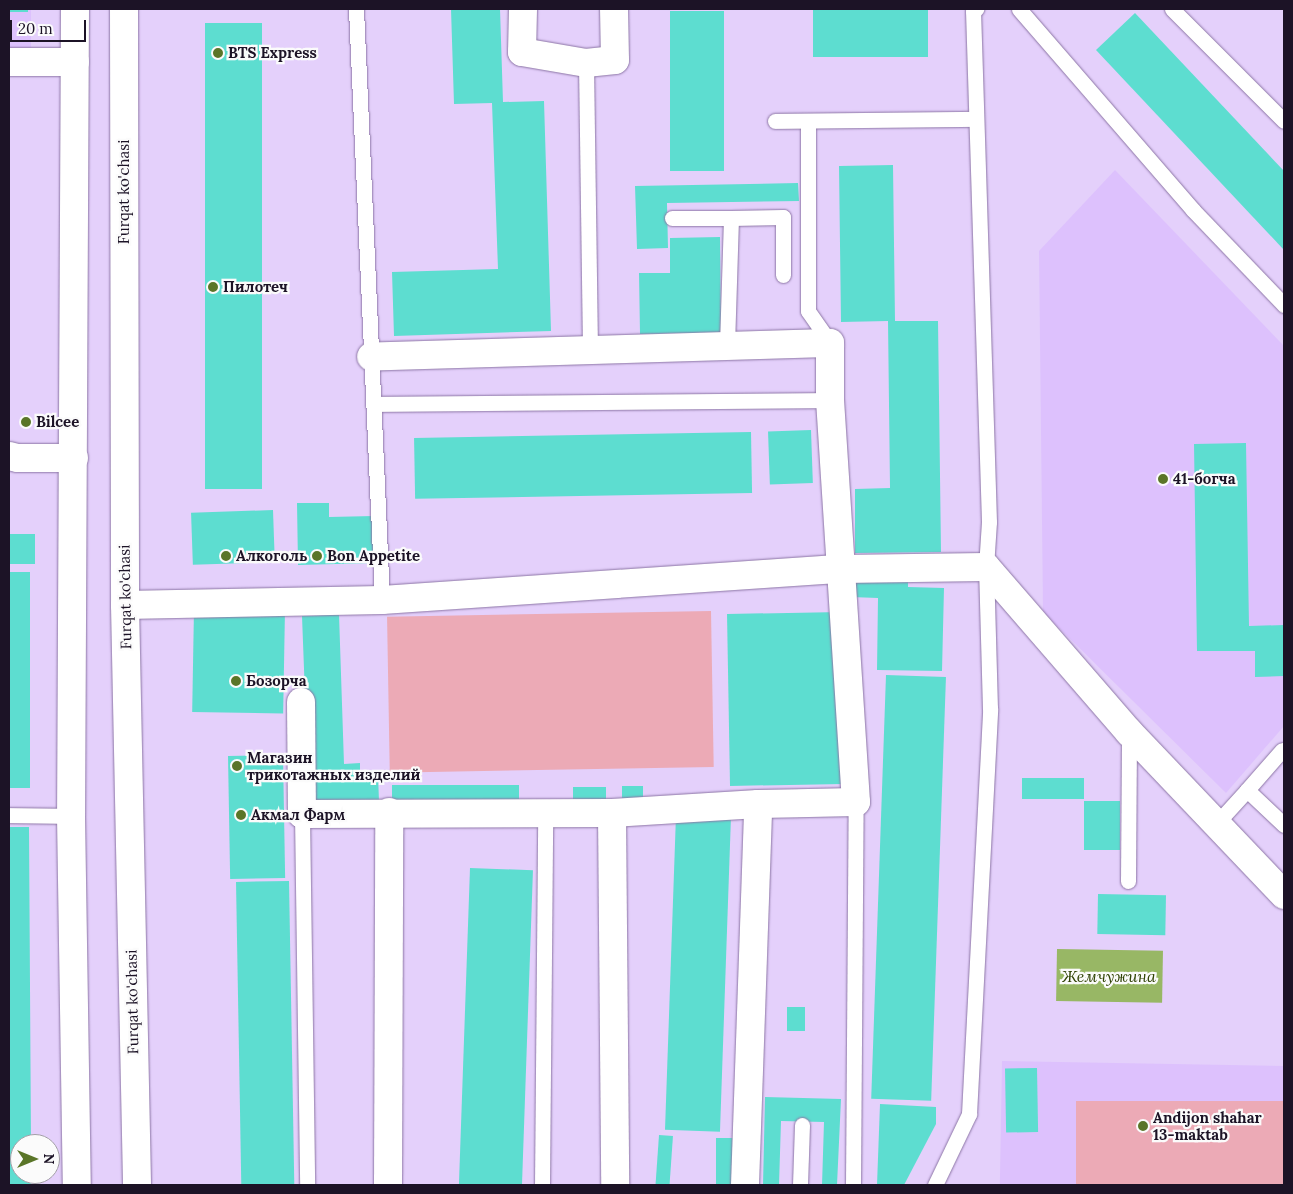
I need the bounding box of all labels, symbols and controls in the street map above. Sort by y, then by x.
scale bar [12,10,89,42]
text: 20 m [18,19,53,38]
place label: BTS Express [228,44,317,62]
marker: BTS Express [212,47,224,59]
street label: Furqat ko'chasi [115,140,133,244]
place label: Пилотеч [223,278,288,296]
marker: Пилотеч [207,281,219,293]
place label: Bilcee [36,413,79,431]
marker: Bilcee [20,416,32,428]
place label: 41-богча [1173,470,1236,488]
marker: 41-богча [1157,473,1169,485]
street label: Furqat ko'chasi [115,544,135,650]
place label: Алкоголь [236,547,308,565]
place label: Bon Appetite [327,547,420,565]
marker: Алкоголь [220,550,232,562]
marker: Bon Appetite [311,550,323,562]
place label: Бозорча [246,672,307,690]
marker: Бозорча [230,675,242,687]
place label: Магазин трикотажных изделий [247,748,420,783]
marker: Магазин трикотажных изделий [231,760,243,772]
place label: Акмал Фарм [251,806,345,824]
marker: Акмал Фарм [235,809,247,821]
street label: Furqat ko'chasi [122,949,142,1055]
water label: Жемчужина [1062,966,1156,986]
place label: Andijon shahar 13-maktab [1153,1108,1262,1143]
marker: Andijon shahar 13-maktab [1137,1120,1149,1132]
north arrow [10,1134,60,1184]
text: N [40,1154,58,1164]

